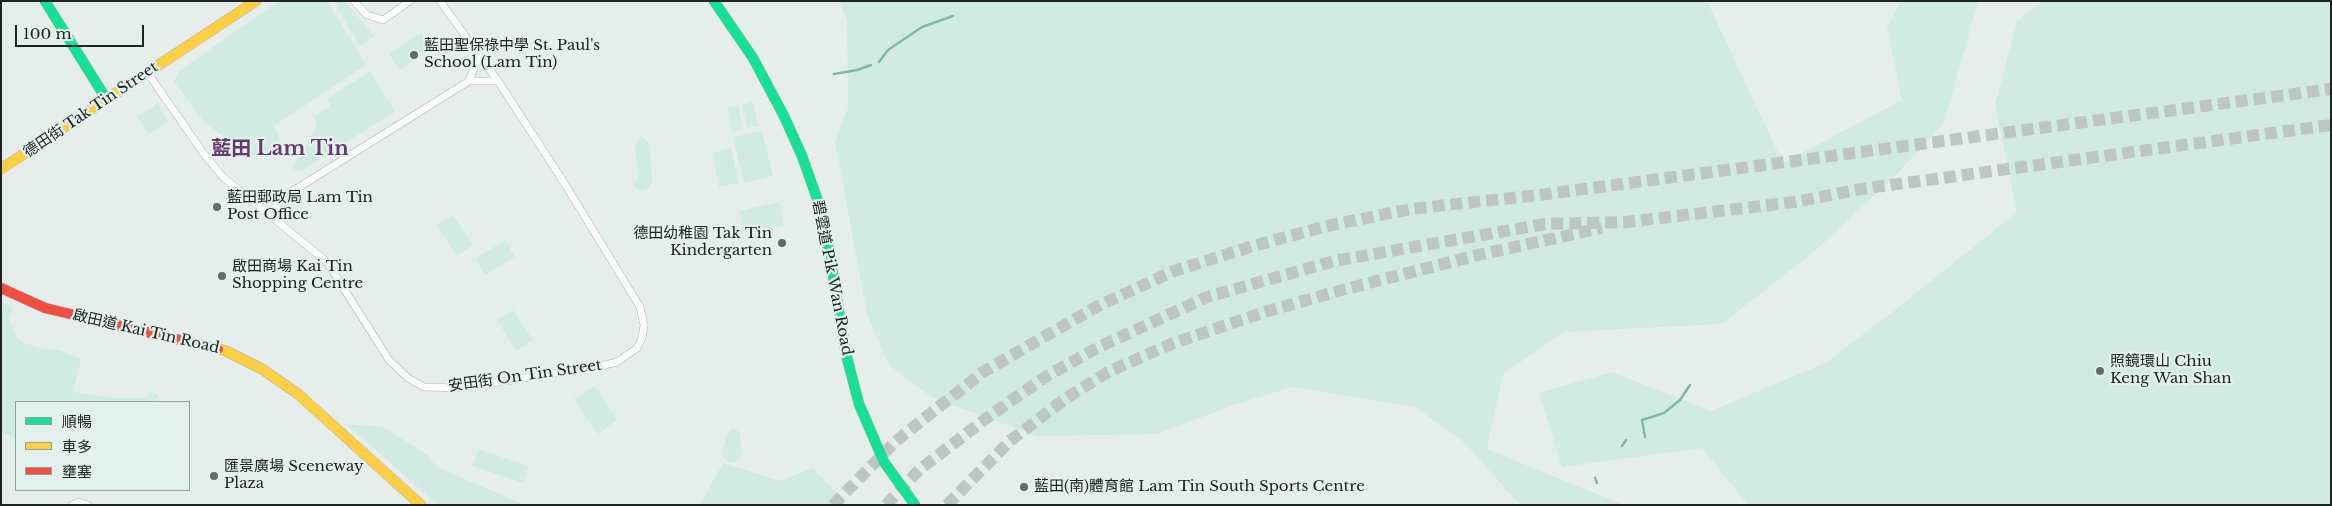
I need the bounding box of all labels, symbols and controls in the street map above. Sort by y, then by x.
scale bar [18,15,146,47]
text: 100 m [23,24,72,43]
place label: 藍田聖保祿中學 St. Paul's School (Lam Tin) [424,37,600,72]
marker: 藍田聖保祿中學 St. Paul's School (Lam Tin) [408,49,420,61]
street label: 德田街 Tak Tin Street [20,58,162,162]
district label: 藍田 Lam Tin [211,137,349,161]
place label: 藍田郵政局 Lam Tin Post Office [227,189,373,224]
street label: 碧雲道 Pik Wan Road [808,199,856,357]
marker: 藍田郵政局 Lam Tin Post Office [211,201,223,213]
place label: 德田幼稚園 Tak Tin Kindergarten [633,225,772,260]
marker: 德田幼稚園 Tak Tin Kindergarten [776,237,788,249]
place label: 啟田商場 Kai Tin Shopping Centre [232,258,363,293]
marker: 啟田商場 Kai Tin Shopping Centre [216,270,228,282]
street label: 啟田道 Kai Tin Road [71,306,221,358]
place label: 照鏡環山 Chiu Keng Wan Shan [2110,353,2231,388]
street label: 安田街 On Tin Street [447,356,603,396]
marker: 照鏡環山 Chiu Keng Wan Shan [2094,365,2106,377]
legend [15,401,190,491]
text: 順暢 [62,412,92,431]
text: 車多 [62,437,92,456]
place label: 匯景廣場 Sceneway Plaza [224,458,364,493]
text: 壅塞 [62,462,92,481]
marker: 匯景廣場 Sceneway Plaza [208,470,220,482]
place label: 藍田(南)體育館 Lam Tin South Sports Centre [1034,478,1365,496]
marker: 藍田(南)體育館 Lam Tin South Sports Centre [1018,481,1030,493]

